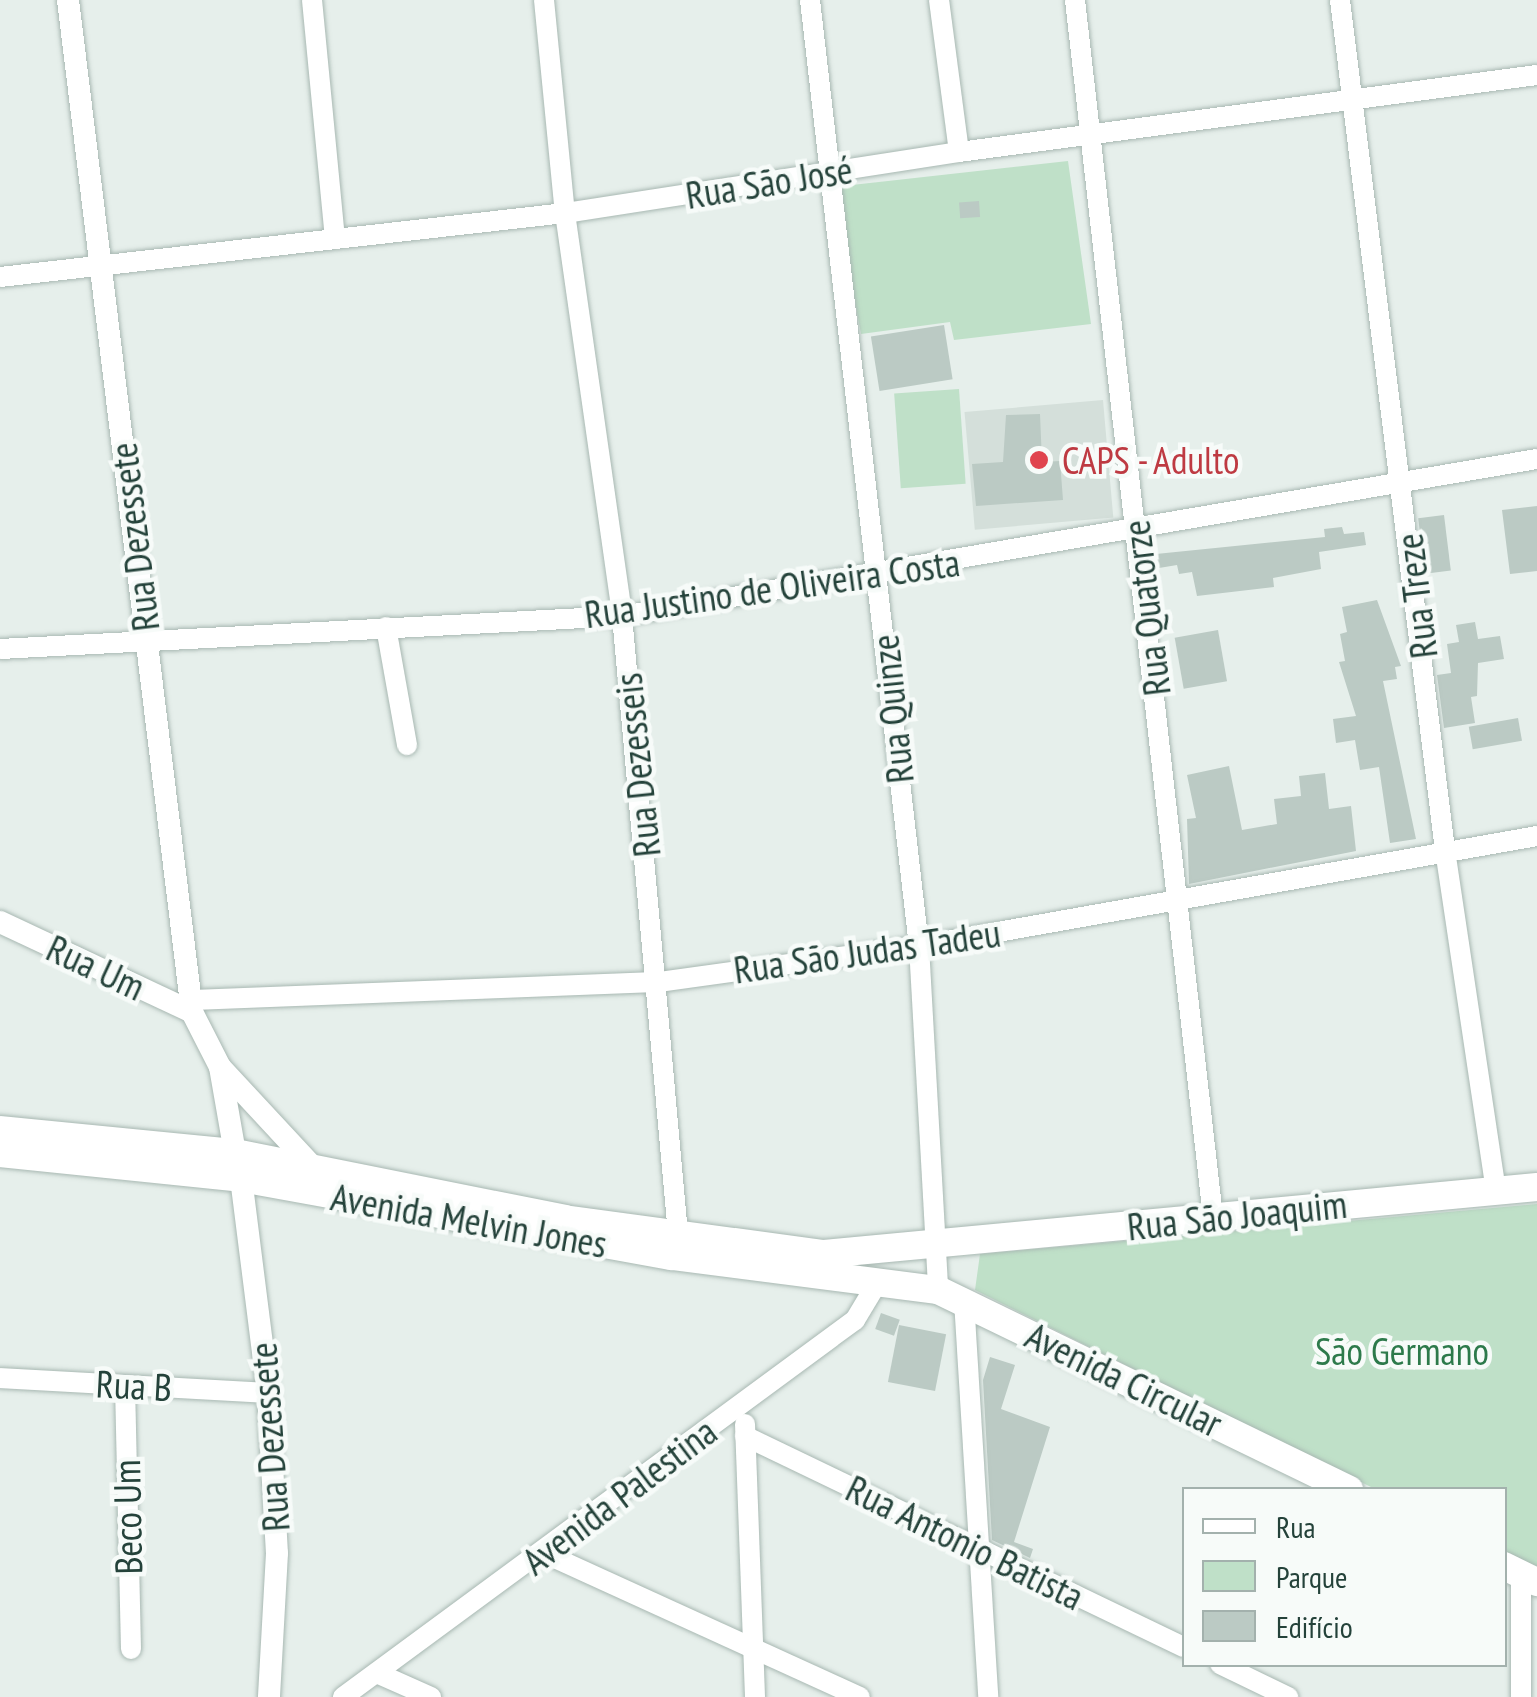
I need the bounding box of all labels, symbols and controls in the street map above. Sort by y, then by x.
street label: Rua São José [682,146,856,218]
place label: CAPS - Adulto [1062,437,1243,483]
street label: Rua Dezessete [100,440,168,634]
marker: CAPS - Adulto [1026,447,1052,473]
street label: Rua Quatorze [1113,518,1179,698]
street label: Rua Treze [1386,530,1446,662]
street label: Rua Justino de Oliveira Costa [582,539,962,637]
street label: Rua Quinze [862,632,922,786]
street label: Rua Dezesseis [605,671,669,859]
street label: Rua São Judas Tadeu [730,910,1004,992]
street label: Rua Um [40,925,152,1009]
street label: Avenida Melvin Jones [328,1173,610,1267]
street label: Rua São Joaquim [1125,1181,1349,1249]
street label: Avenida Circular [1019,1312,1229,1446]
park label: São Germano [1315,1328,1489,1374]
street label: Rua Dezessete [240,1341,298,1533]
street label: Rua B [95,1360,173,1410]
street label: Avenida Palestina [513,1408,725,1584]
street label: Beco Um [103,1459,151,1575]
street label: Rua Antonio Batista [839,1465,1091,1619]
legend [1182,1487,1507,1667]
text: Rua [1276,1507,1315,1546]
text: Parque [1276,1557,1347,1596]
text: Edifício [1276,1607,1353,1646]

